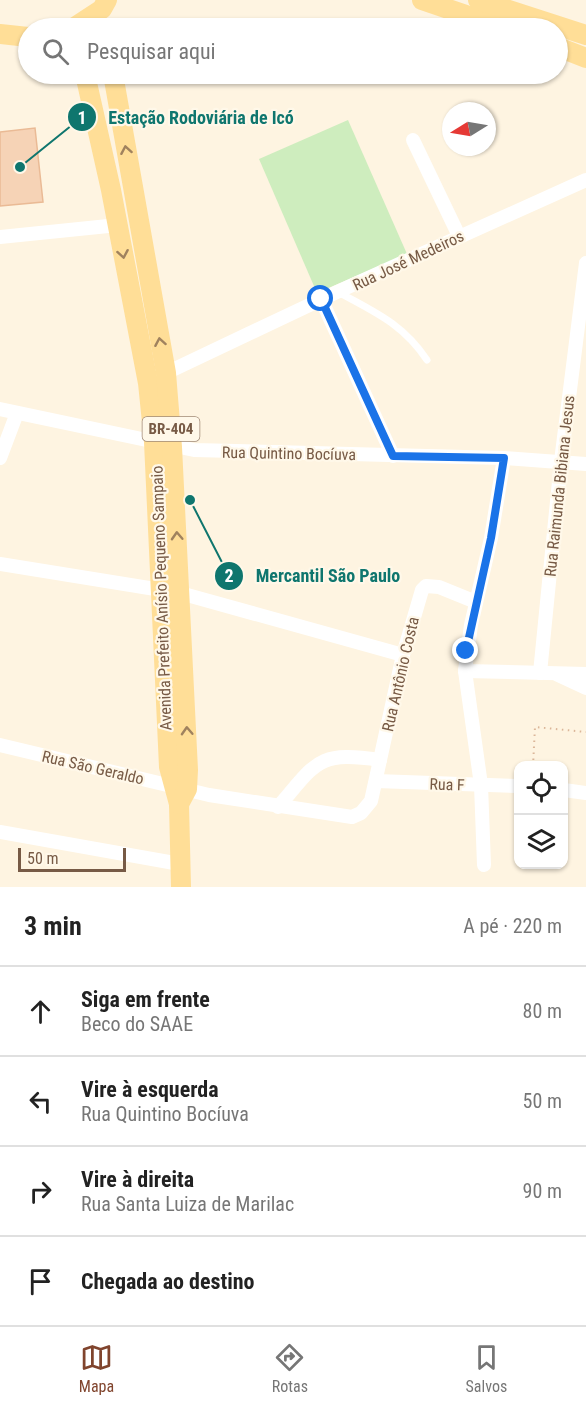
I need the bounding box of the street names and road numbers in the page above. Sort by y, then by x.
street label: Rua José Medeiros [350,226,467,295]
street label: Rua Raimunda Bibiana Jesus [541,394,578,578]
road number: BR-404 [142,417,200,441]
street label: Rua Quintino Bocíuva [222,443,356,464]
street label: Avenida Prefeito Anísio Pequeno Sampaio [147,465,176,731]
street label: Rua Antônio Costa [378,615,423,733]
street label: Rua São Geraldo [40,747,146,788]
street label: Rua F [429,774,465,795]

